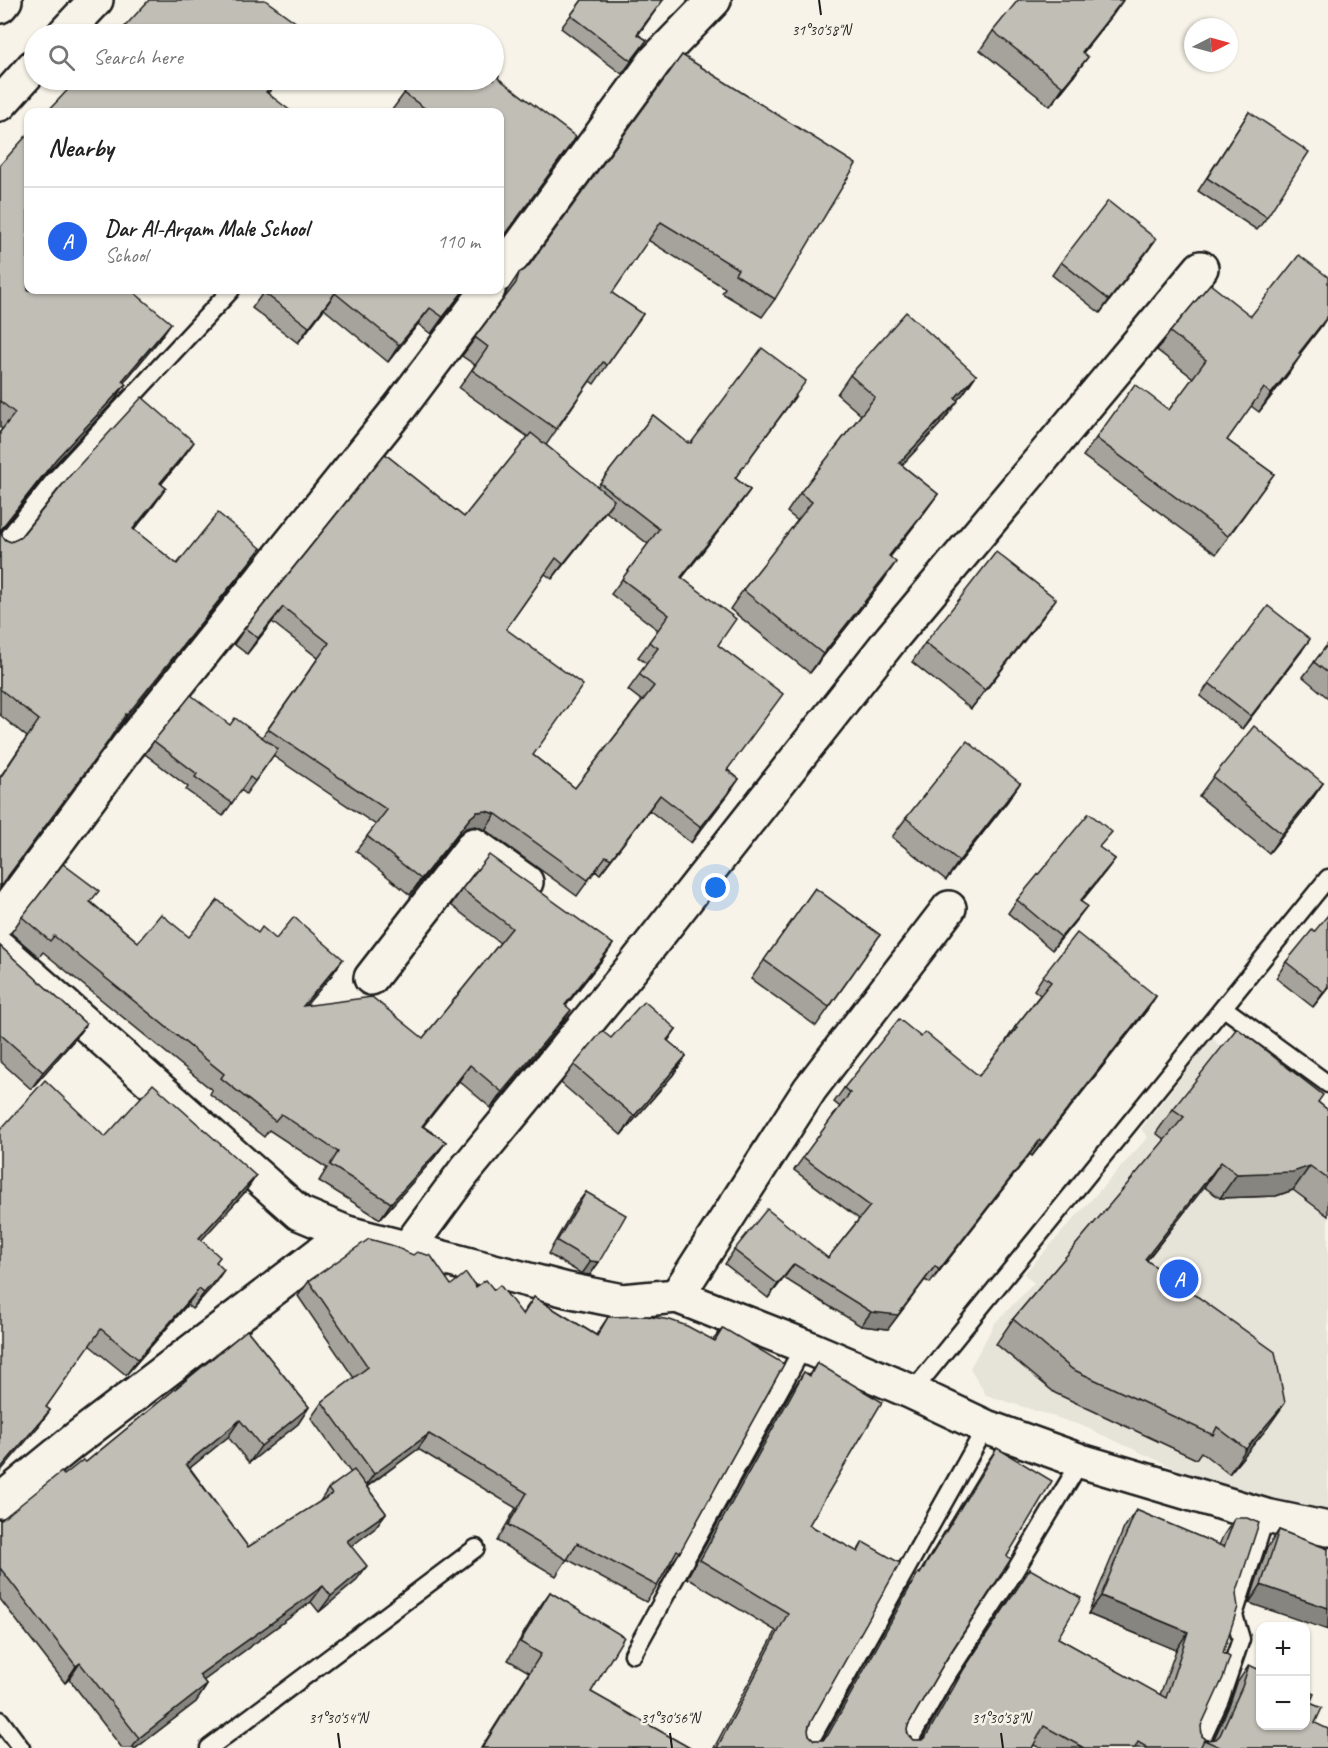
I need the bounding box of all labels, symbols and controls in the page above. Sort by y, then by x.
north arrow [1184,18,1238,72]
text: 31°30'58"N [791,21,854,40]
search box [24,24,504,90]
icon: search [45,41,78,74]
text: Search here [93,43,183,71]
text: Nearby [48,131,113,164]
text: Dar Al-Arqam Male School [105,215,309,243]
text: A [62,229,73,254]
text: 110 m [437,229,480,254]
text: School [105,243,148,268]
your location [701,873,730,902]
pin: A [1160,1256,1198,1302]
map controls [1256,1622,1310,1730]
button: + [1256,1622,1310,1676]
button: − [1256,1676,1310,1730]
text: 31°30'54"N [308,1709,371,1728]
text: 31°30'56"N [640,1709,703,1728]
text: 31°30'58"N [971,1709,1034,1728]

